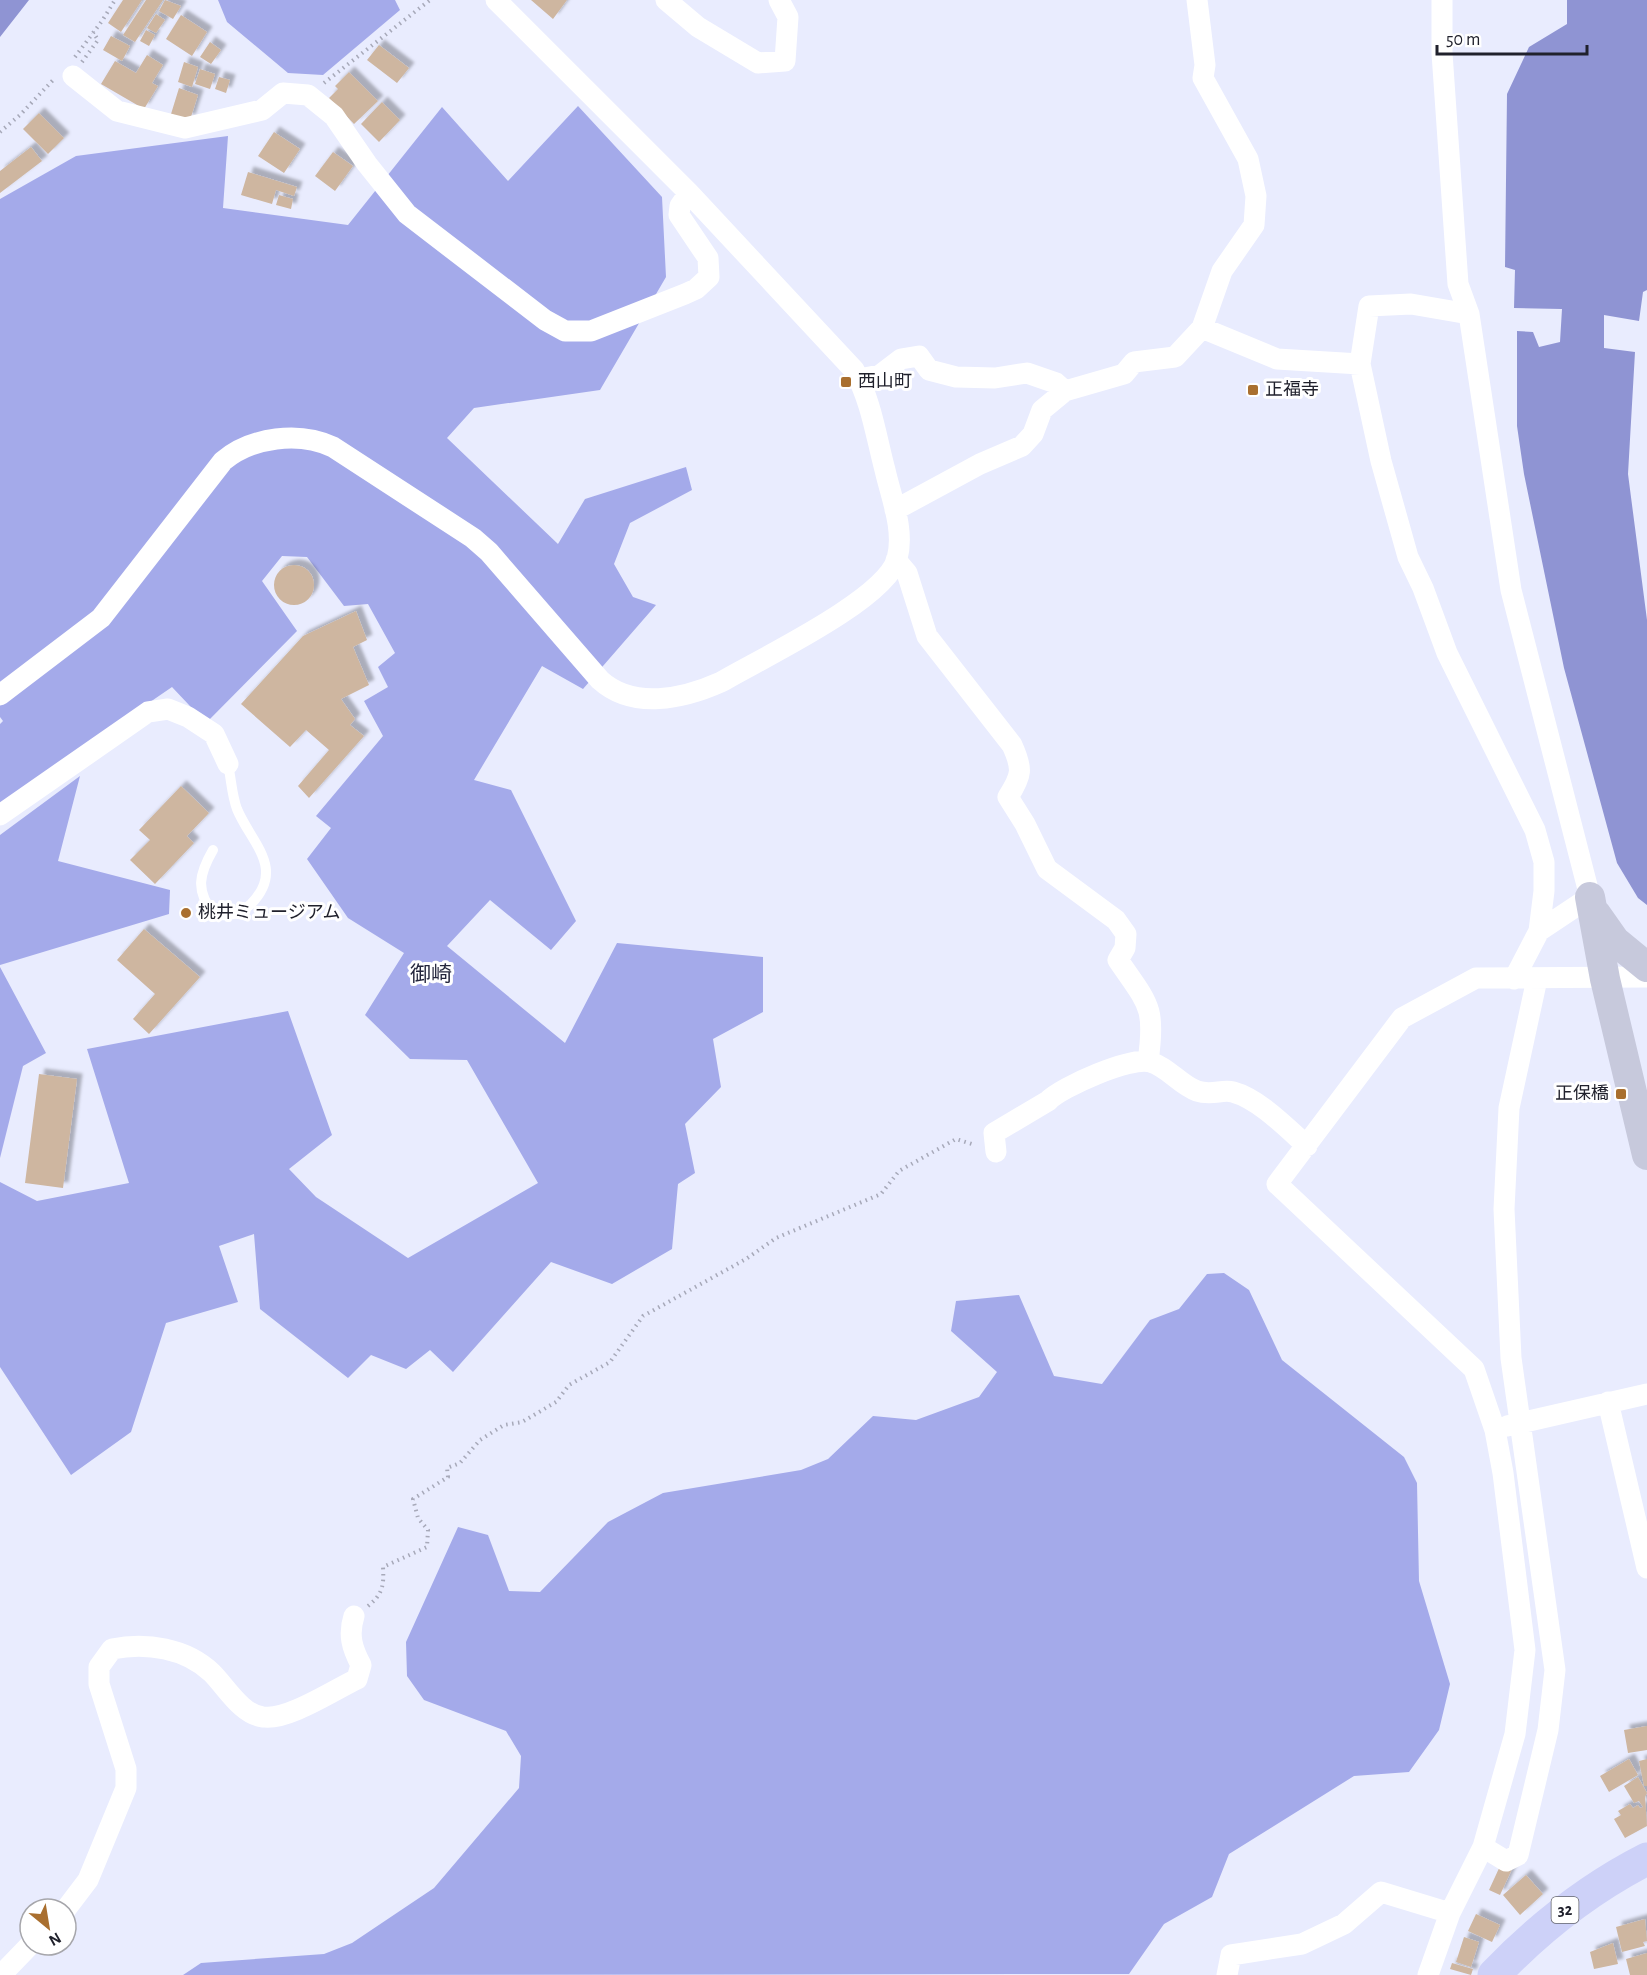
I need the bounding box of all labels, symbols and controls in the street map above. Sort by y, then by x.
scale bar [1437,18,1587,56]
text: 50 m [1446,31,1480,49]
place label: 西山町 [858,372,912,391]
marker: 西山町 [839,375,853,389]
place label: 正福寺 [1265,380,1319,399]
marker: 正福寺 [1246,383,1260,397]
place label: 桃井ミュージアム [198,902,340,922]
marker: 桃井ミュージアム [179,906,193,920]
district label: 御崎 [410,963,452,985]
place label: 正保橋 [1555,1084,1609,1103]
marker: 正保橋 [1614,1087,1628,1101]
north arrow [18,1897,78,1957]
road number: 32 [1552,1897,1578,1923]
text: N [46,1929,64,1949]

